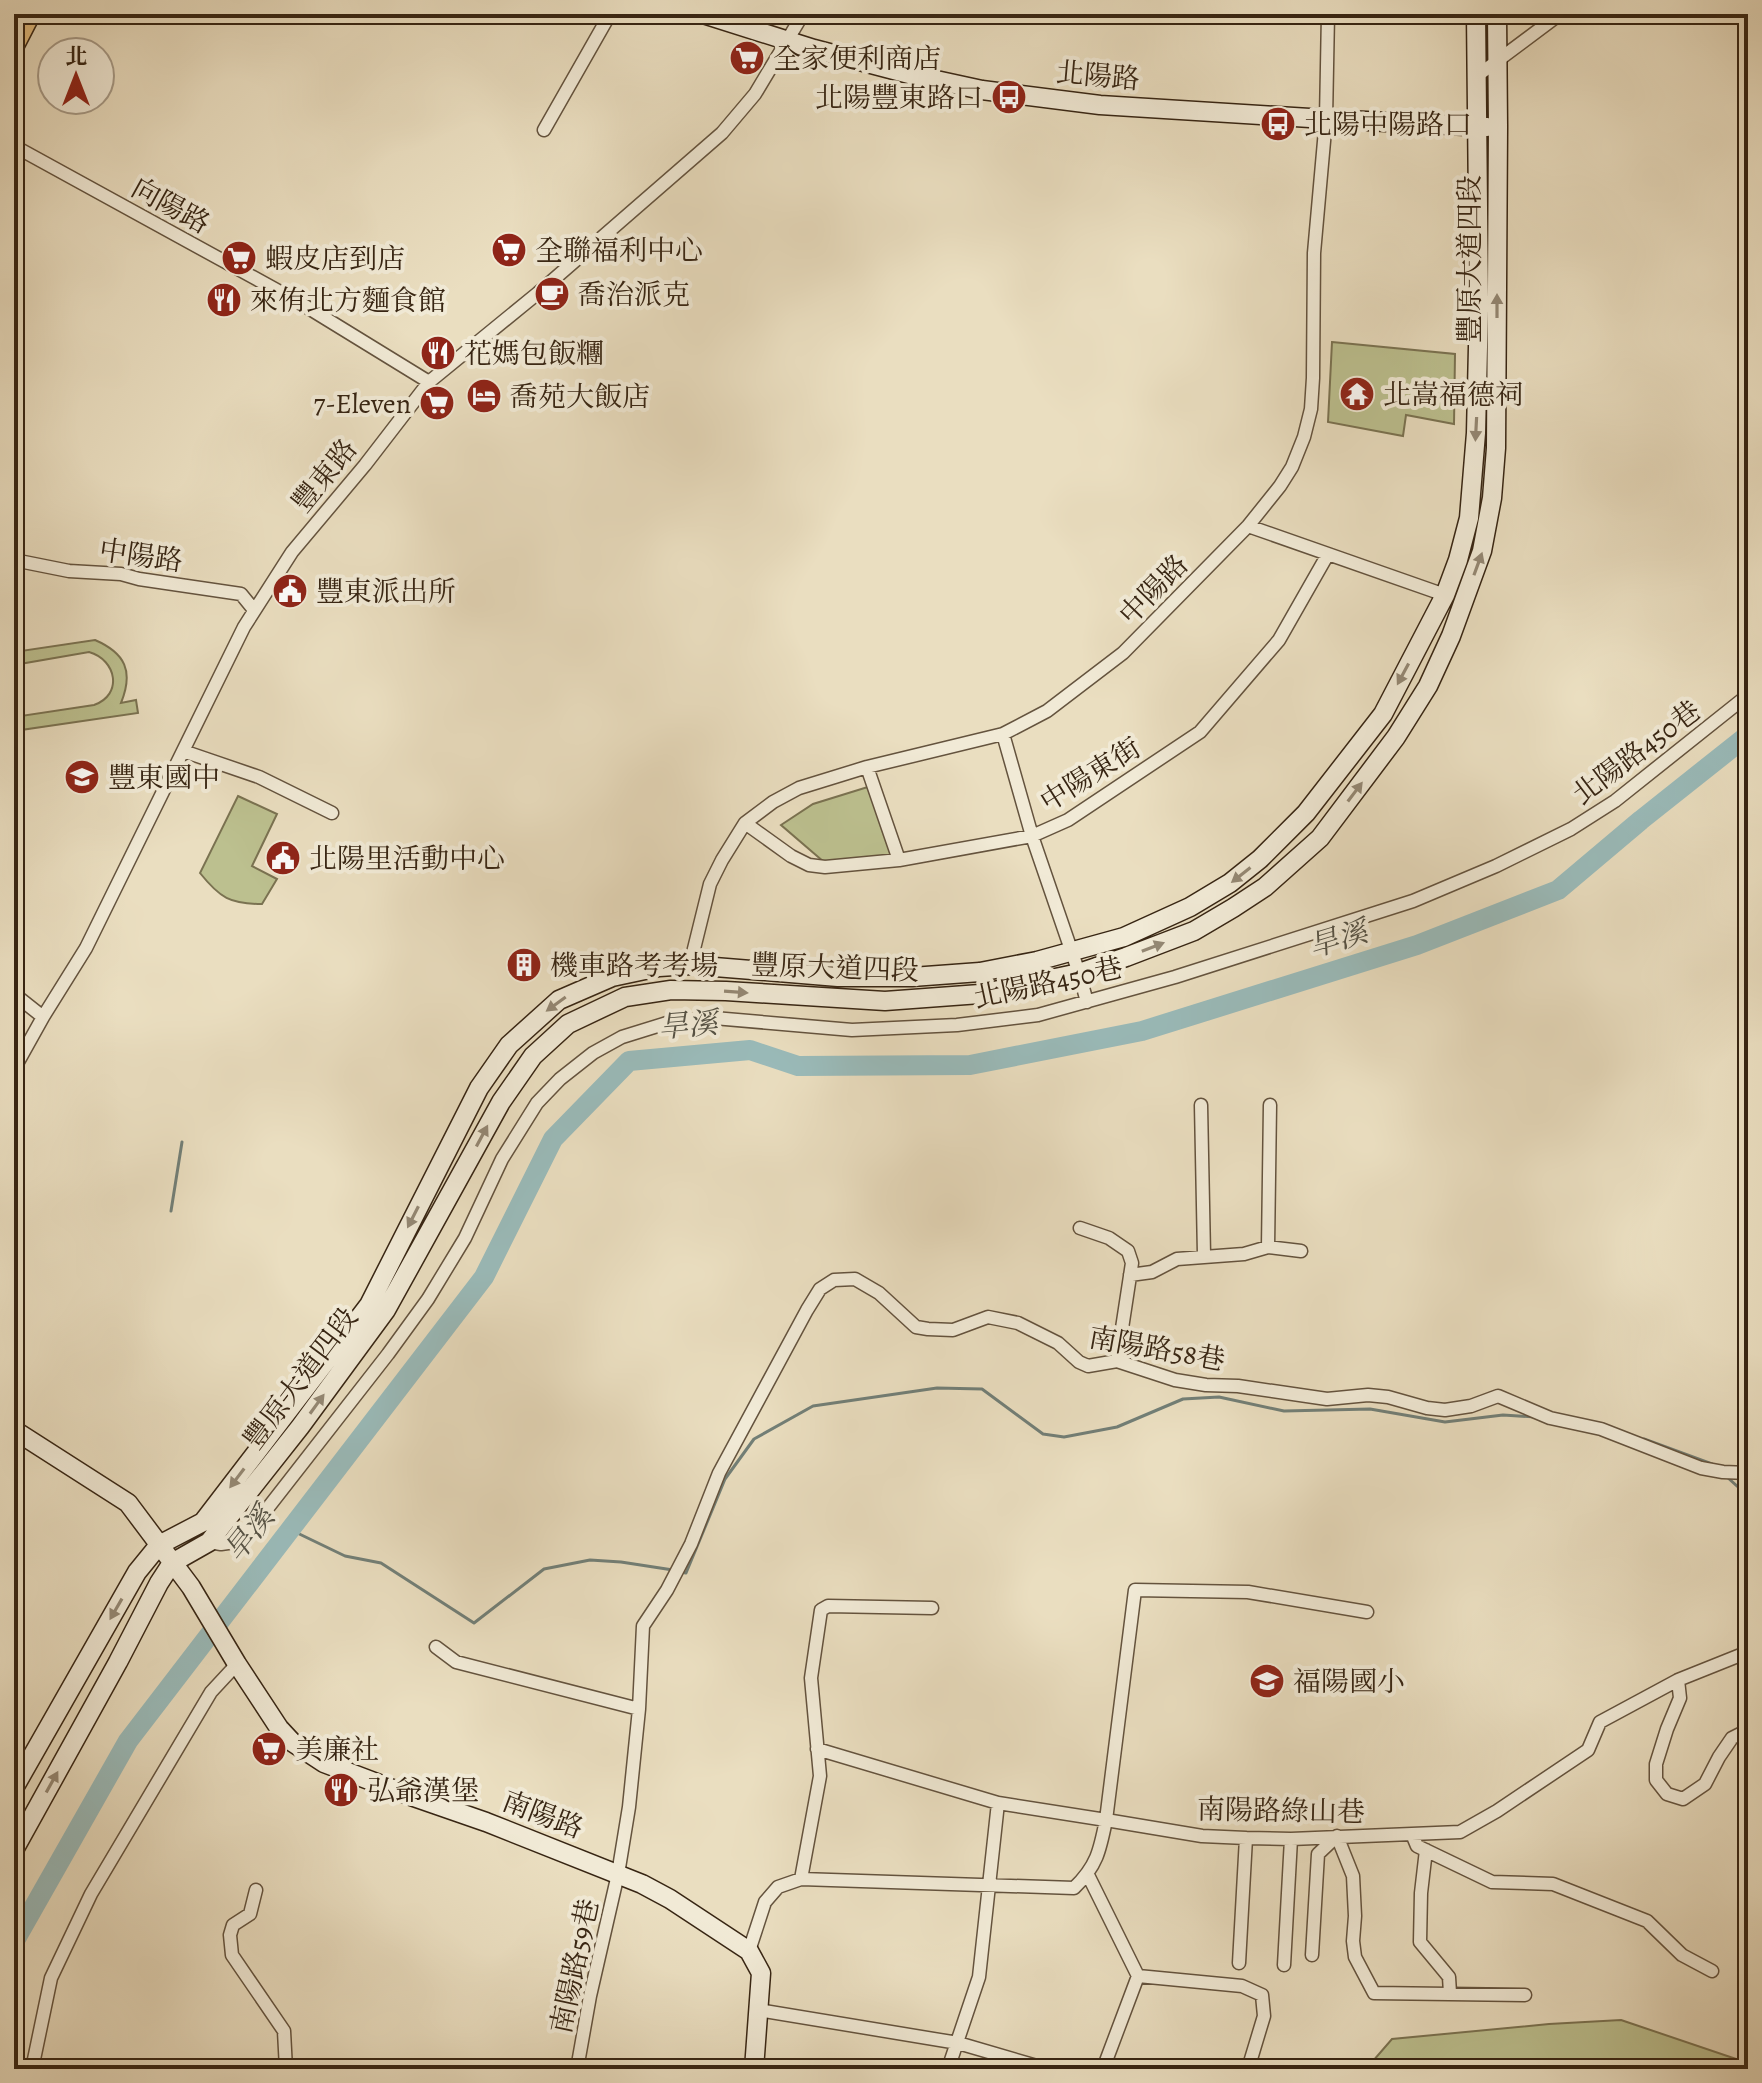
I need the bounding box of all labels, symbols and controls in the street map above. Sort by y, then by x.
north arrow [36,36,116,116]
supermarket icon: 全家便利商店 [728,39,766,77]
place label: 全家便利商店 [773,40,941,78]
text: 北 [65,42,87,72]
street label: 北陽路 [1054,53,1141,99]
bus stop icon: 北陽豐東路口 [990,78,1028,116]
place label: 北陽豐東路口 [815,79,983,117]
bus stop icon: 北陽中陽路口 [1259,105,1297,143]
place label: 北陽中陽路口 [1304,106,1472,144]
street label: 向陽路 [125,169,216,243]
street label: 豐原大道四段 [1451,175,1489,343]
supermarket icon: 全聯福利中心 [490,231,528,269]
place label: 全聯福利中心 [535,232,703,270]
supermarket icon: 蝦皮店到店 [220,239,258,277]
place label: 蝦皮店到店 [265,240,405,278]
cafe icon: 喬治派克 [533,275,571,313]
place label: 喬治派克 [578,276,690,314]
restaurant icon: 來侑北方麵食館 [205,281,243,319]
place label: 來侑北方麵食館 [250,282,446,320]
one-way arrow [1491,293,1503,318]
restaurant icon: 花媽包飯糰 [419,334,457,372]
place label: 花媽包飯糰 [464,335,604,373]
temple icon: 北嵩福德祠 [1338,375,1376,413]
place label: 北嵩福德祠 [1383,376,1523,414]
hotel icon: 喬苑大飯店 [465,377,503,415]
place label: 喬苑大飯店 [510,378,650,416]
supermarket icon: 7-Eleven [418,384,456,422]
place label: 7-Eleven [314,385,411,423]
one-way arrow [1469,417,1482,442]
street label: 豐東路 [284,431,366,520]
street label: 中陽路 [97,531,185,581]
street label: 中陽路 [1111,546,1197,633]
one-way arrow [1472,552,1484,576]
public building icon: 豐東派出所 [271,572,309,610]
place label: 豐東派出所 [316,573,456,611]
one-way arrow [1397,663,1410,686]
street label: 北陽路450巷 [1565,692,1709,814]
street label: 中陽東街 [1033,729,1148,821]
school or university icon: 豐東國中 [63,758,101,796]
place label: 豐東國中 [108,759,220,797]
one-way arrow [1347,781,1363,802]
public building icon: 北陽里活動中心 [264,839,302,877]
place label: 北陽里活動中心 [309,840,505,878]
one-way arrow [1231,866,1251,882]
water label: 旱溪 [1303,910,1375,967]
one-way arrow [1141,940,1165,953]
building icon: 機車路考考場 [505,946,543,984]
street label: 豐原大道四段 [750,946,920,990]
place label: 機車路考考場 [550,947,718,985]
street label: 北陽路450巷 [970,949,1126,1017]
one-way arrow [724,986,749,999]
one-way arrow [545,996,567,1012]
water label: 旱溪 [656,1002,723,1048]
one-way arrow [475,1125,489,1147]
one-way arrow [406,1206,420,1229]
street label: 豐原大道四段 [235,1300,367,1457]
street label: 南陽路58巷 [1086,1318,1228,1380]
one-way arrow [309,1394,324,1415]
one-way arrow [229,1468,245,1488]
water label: 旱溪 [215,1496,285,1570]
one-way arrow [109,1598,123,1621]
school or university icon: 福陽國小 [1248,1662,1286,1700]
place label: 福陽國小 [1293,1663,1405,1701]
supermarket icon: 美廉社 [250,1730,288,1768]
place label: 美廉社 [295,1731,379,1769]
one-way arrow [46,1771,59,1794]
restaurant icon: 弘爺漢堡 [322,1771,360,1809]
place label: 弘爺漢堡 [367,1772,479,1810]
street label: 南陽路 [497,1782,589,1848]
street label: 南陽路綠山巷 [1197,1791,1365,1831]
street label: 南陽路59巷 [542,1895,608,2037]

